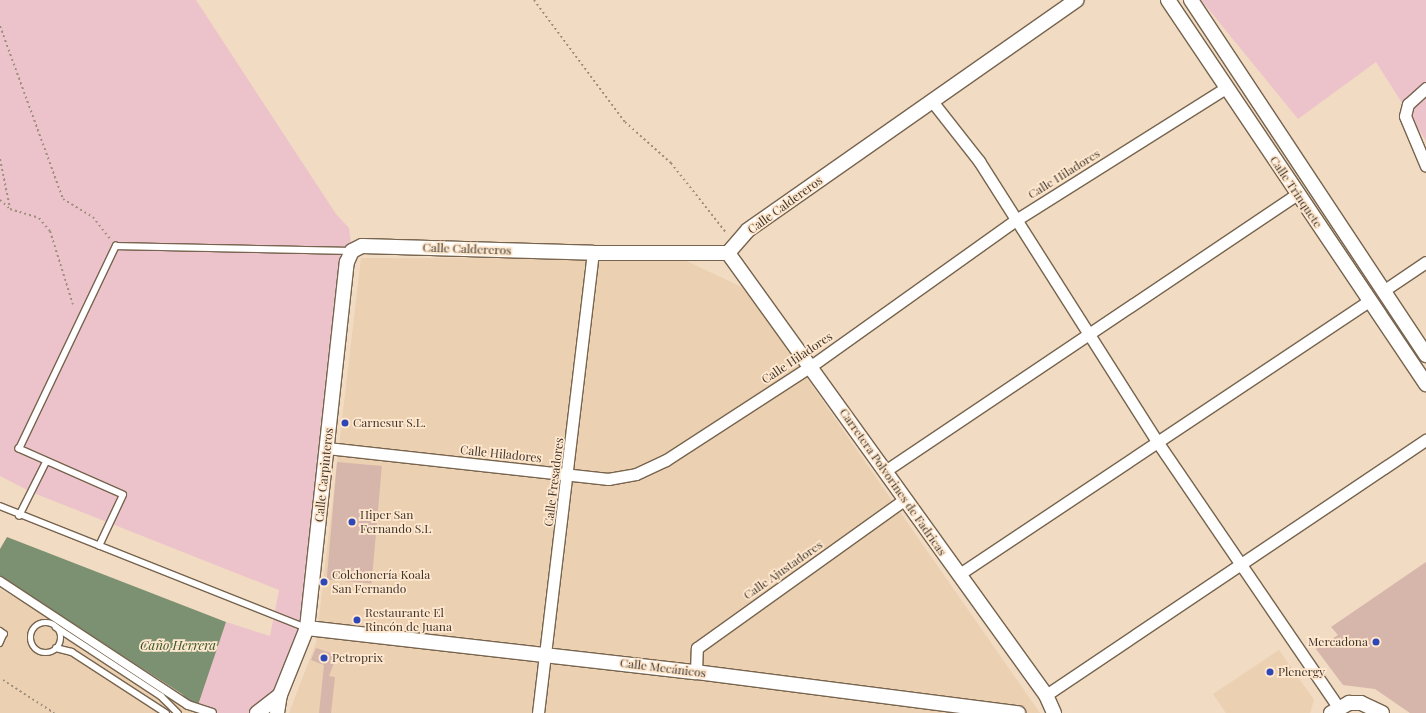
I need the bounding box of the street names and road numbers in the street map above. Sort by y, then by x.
street label: Calle Hiladores [1025,146,1103,202]
street label: Calle Trinquete [1267,153,1325,231]
street label: Calle Caldereros [745,173,825,237]
street label: Calle Caldereros [422,240,512,258]
street label: Calle Hiladores [759,329,835,387]
street label: Carretera Polvorines de Fadricas [836,406,950,558]
street label: Calle Carpinteros [312,427,336,523]
street label: Calle Fresadores [541,437,567,527]
street label: Calle Hiladores [459,443,543,465]
street label: Calle Ajustadores [741,537,825,603]
street label: Calle Mecánicos [619,656,707,680]

